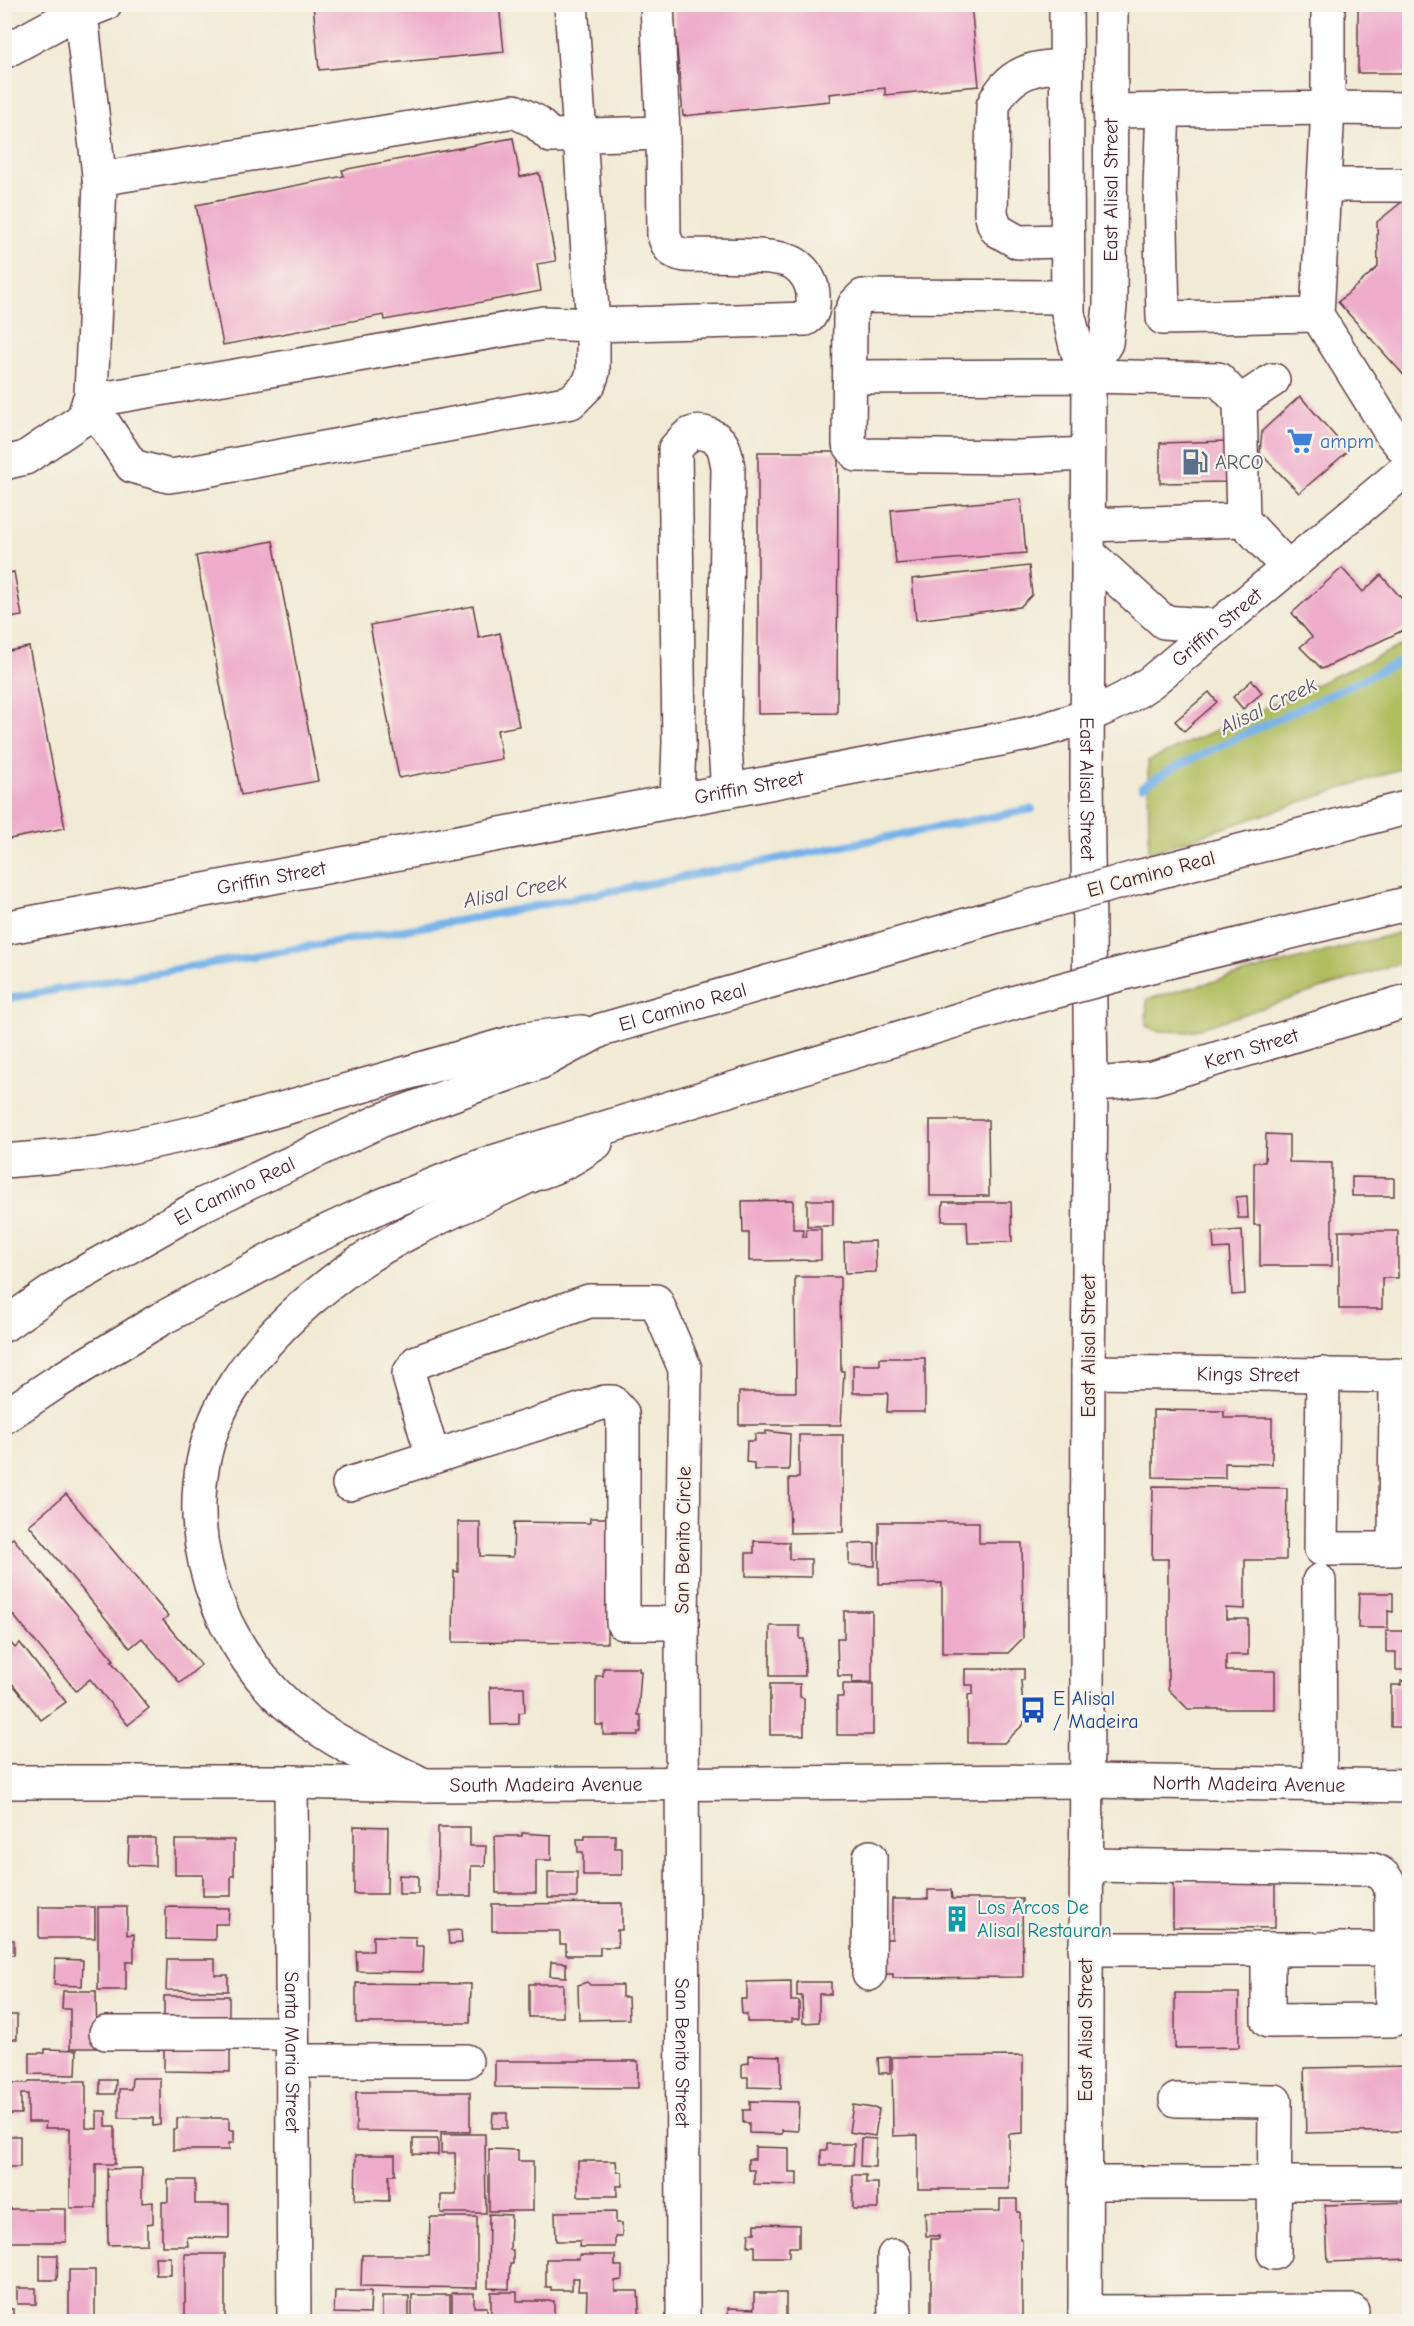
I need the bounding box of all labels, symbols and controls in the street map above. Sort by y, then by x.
street label: East Alisal Street [1099,117,1122,262]
supermarket icon: ampm [1285,426,1315,456]
place label: ampm [1320,430,1374,453]
fuel station icon: ARCO [1180,447,1210,477]
place label: ARCO [1215,451,1264,474]
street label: Griffin Street [1167,582,1267,671]
water label: Alisal Creek [1215,672,1321,740]
street label: East Alisal Street [1075,717,1100,862]
street label: Griffin Street [692,765,806,808]
street label: El Camino Real [1084,846,1218,902]
street label: Griffin Street [215,856,329,899]
water label: Alisal Creek [460,869,569,913]
street label: El Camino Real [616,977,749,1036]
street label: Kern Street [1201,1023,1302,1073]
street label: El Camino Real [170,1151,298,1230]
street label: East Alisal Street [1077,1273,1100,1418]
street label: Kings Street [1197,1362,1301,1386]
street label: San Benito Circle [670,1466,696,1614]
place label: E Alisal / Madeira [1053,1687,1139,1733]
bus stop icon: E Alisal / Madeira [1018,1695,1048,1725]
street label: North Madeira Avenue [1152,1771,1345,1796]
street label: South Madeira Avenue [450,1772,642,1796]
place label: Los Arcos De Alisal Restauran [977,1896,1112,1942]
building icon: Los Arcos De Alisal Restauran [942,1904,972,1934]
street label: East Alisal Street [1074,1957,1097,2102]
street label: Santa Maria Street [281,1971,304,2134]
street label: San Benito Street [671,1978,694,2129]

